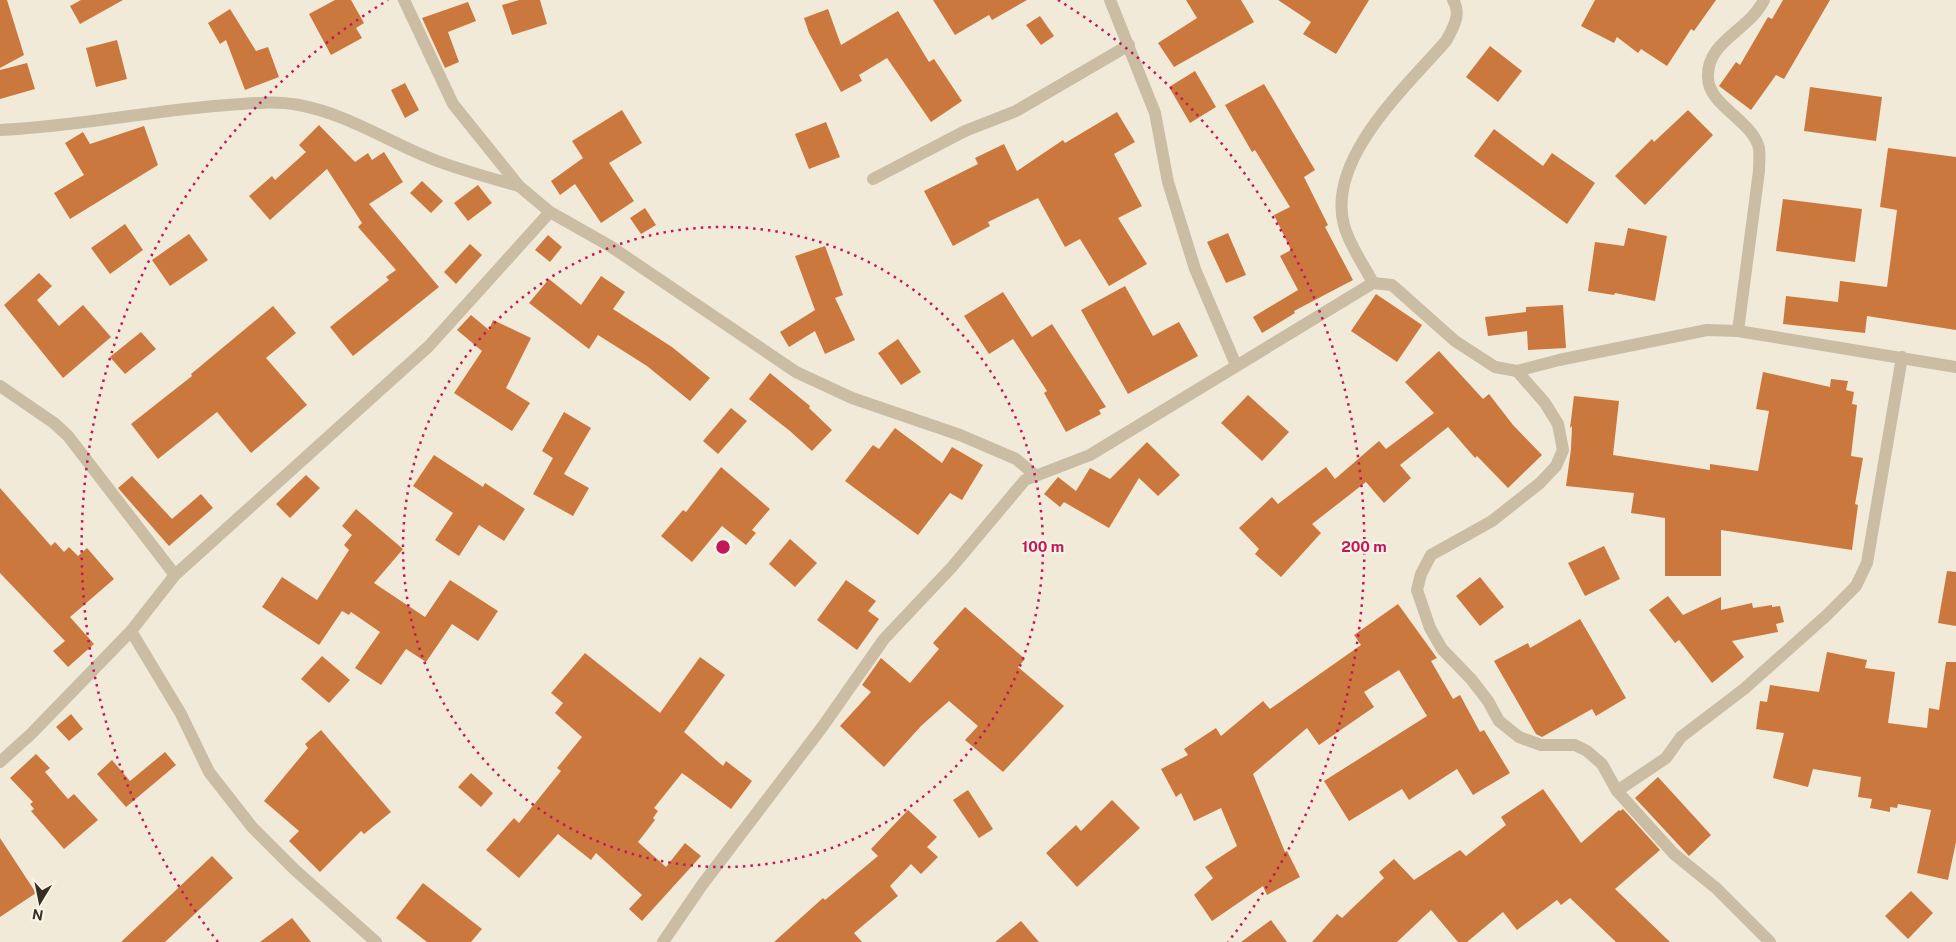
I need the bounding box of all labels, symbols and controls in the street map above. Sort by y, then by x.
centre of rings [714,538,732,556]
text: 100 m [1022,538,1064,555]
text: 200 m [1341,538,1387,555]
north arrow [15,877,65,927]
text: N [31,906,45,924]

